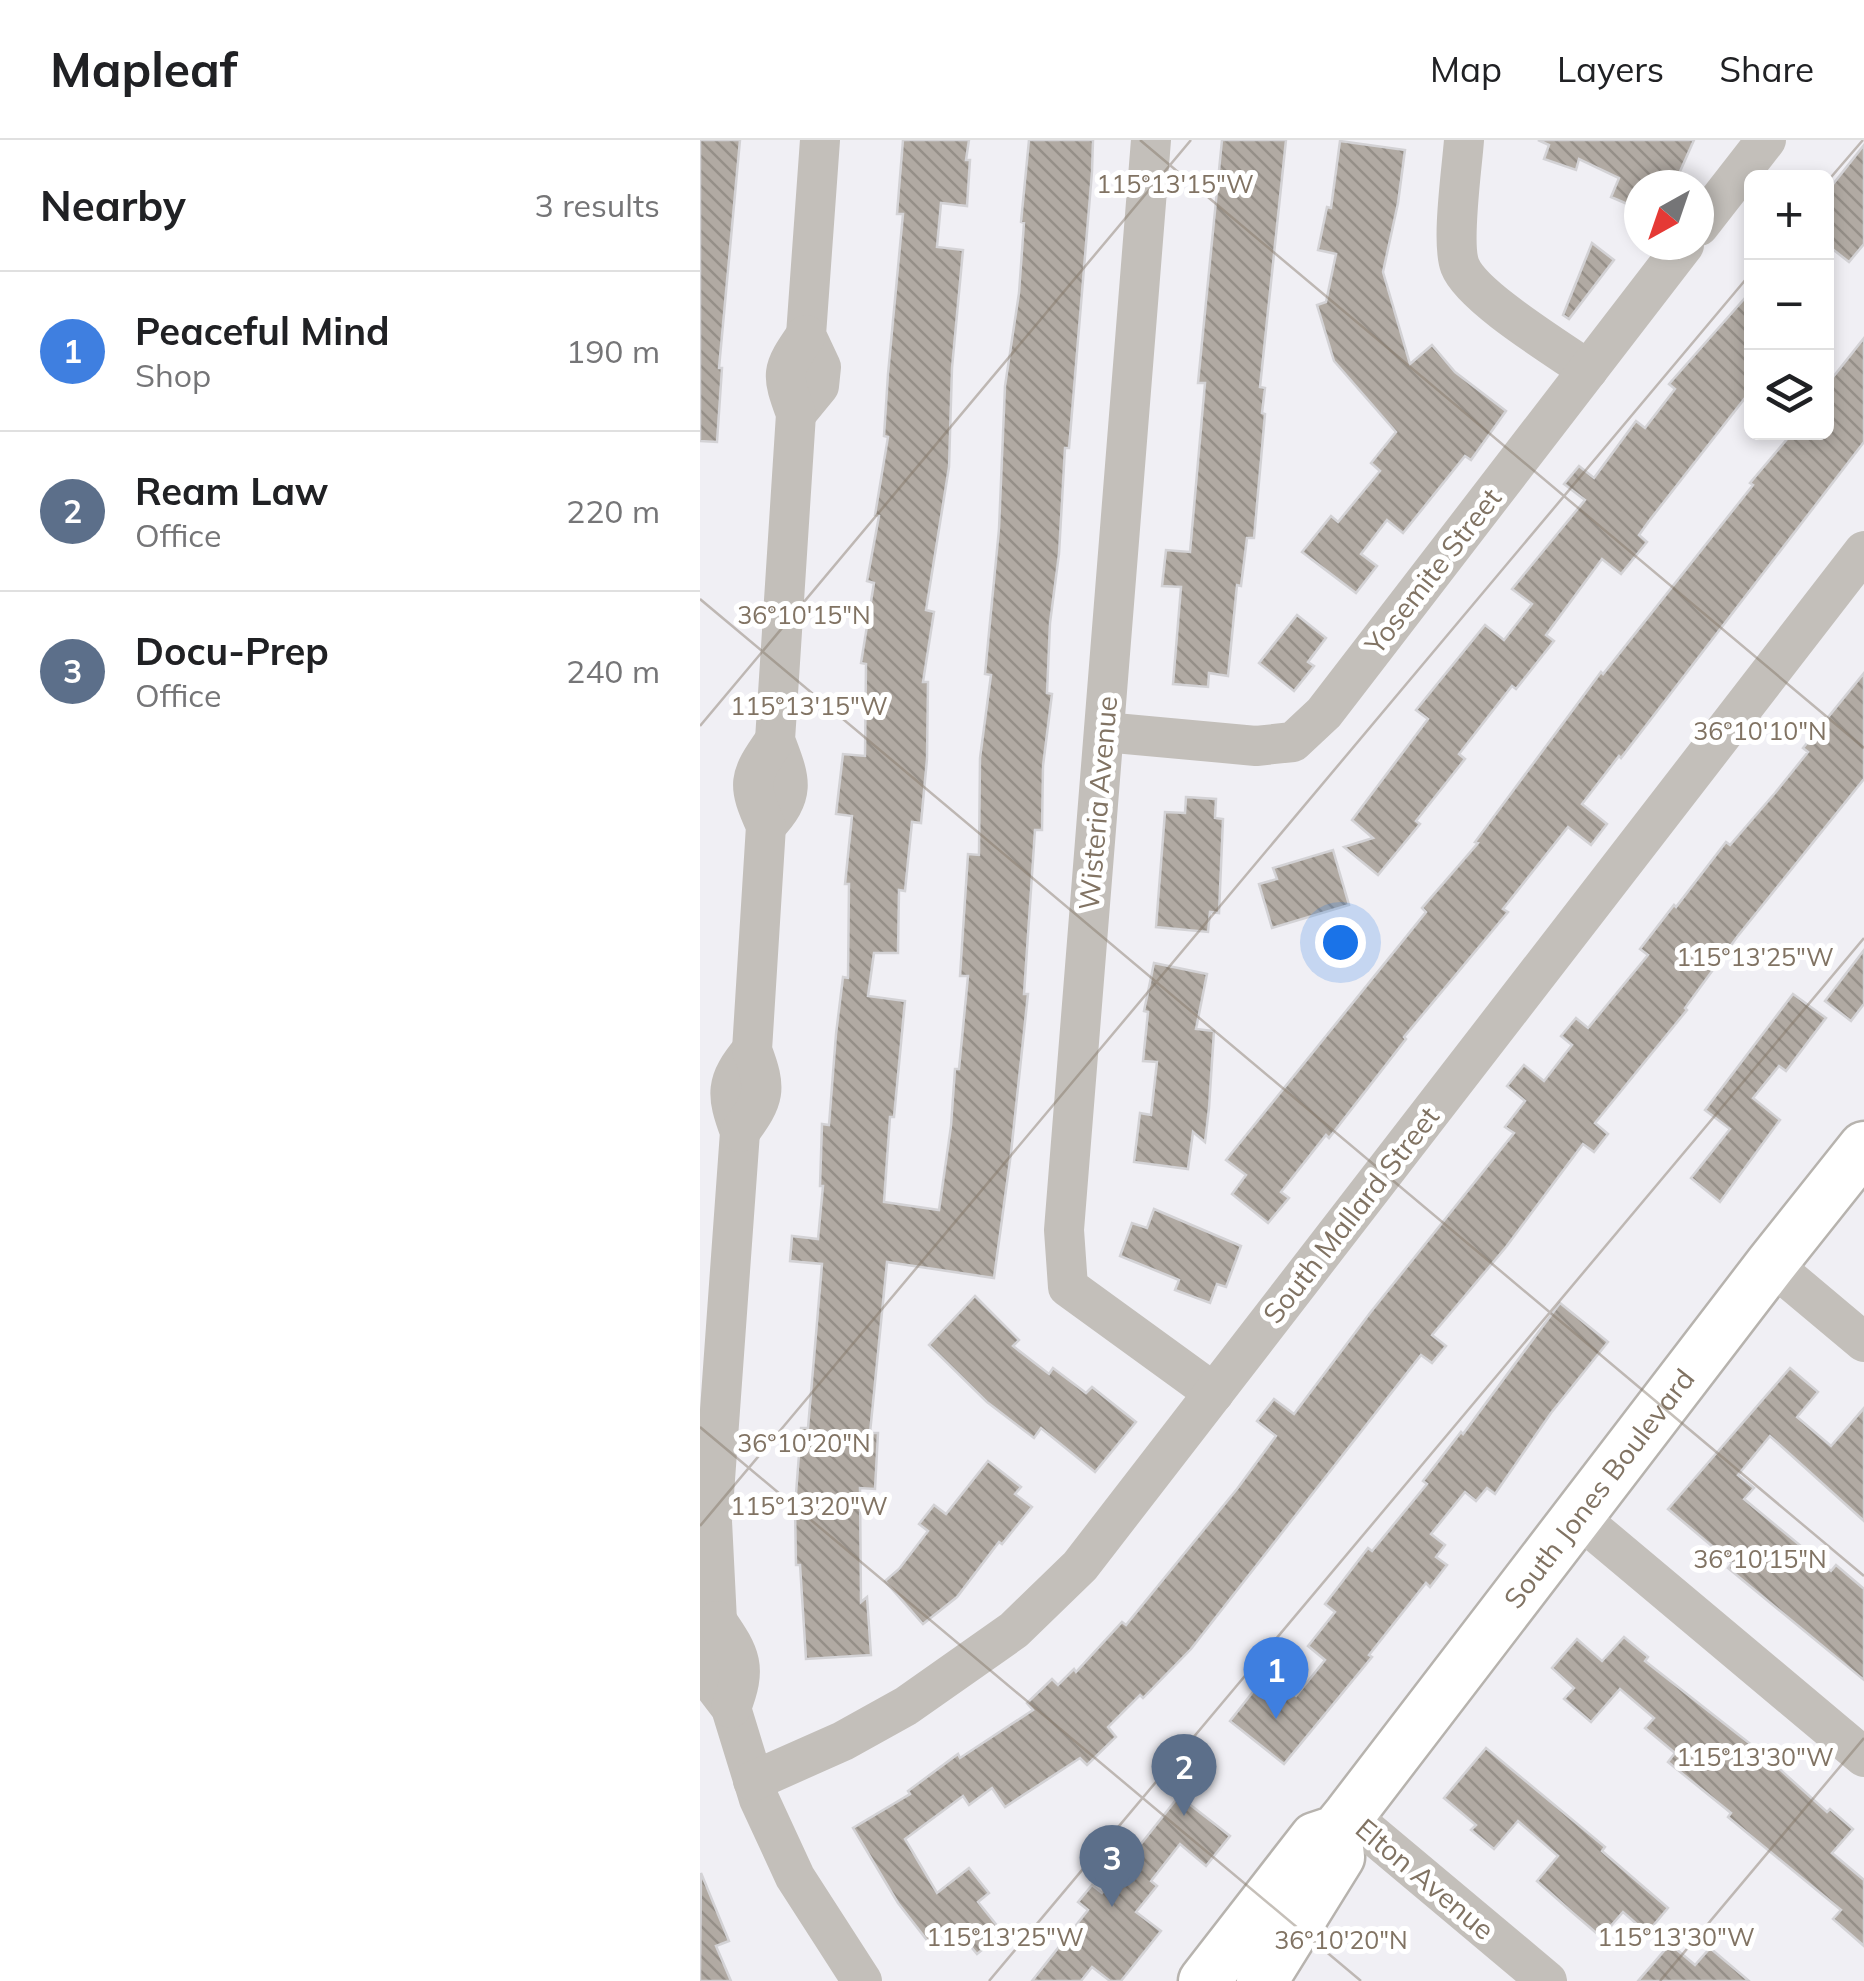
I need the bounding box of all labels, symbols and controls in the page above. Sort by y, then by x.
text: Mapleaf [50,39,238,99]
text: Map [1430,47,1502,91]
text: Layers [1557,47,1664,91]
text: Share [1719,47,1814,91]
text: 115°13'15"W [1096,168,1254,199]
north arrow [1624,170,1714,260]
map controls [1744,170,1834,440]
button: + [1744,170,1834,260]
text: Nearby [40,179,186,232]
text: 3 results [535,185,660,225]
button: − [1744,260,1834,350]
text: Peaceful Mind [135,307,390,355]
text: 1 [63,331,82,371]
text: 190 m [566,331,660,371]
button: layers [1744,350,1834,440]
text: Shop [135,355,211,395]
text: Ream Law [135,467,328,515]
street label: Yosemite Street [1356,481,1508,661]
text: 2 [63,491,82,531]
text: 220 m [566,491,660,531]
text: Office [135,515,221,555]
text: 36°10'15"N [737,599,871,630]
text: Docu-Prep [135,627,329,675]
text: 3 [63,651,82,691]
text: 240 m [566,651,660,691]
text: Office [135,675,221,715]
text: 115°13'15"W [730,690,888,721]
street label: Wisteria Avenue [1071,694,1124,912]
text: 36°10'10"N [1693,715,1827,746]
your location [1315,917,1366,968]
text: 115°13'25"W [1676,941,1834,972]
street label: South Mallard Street [1255,1099,1446,1330]
street label: South Jones Boulevard [1496,1362,1701,1615]
text: 36°10'20"N [737,1427,871,1458]
text: 115°13'20"W [730,1490,888,1521]
text: 36°10'15"N [1693,1543,1827,1574]
pin: 1 [1244,1636,1308,1719]
pin: 2 [1152,1734,1216,1816]
text: 115°13'30"W [1676,1741,1834,1772]
street label: Elton Avenue [1349,1811,1502,1947]
pin: 3 [1080,1824,1144,1907]
text: 115°13'25"W [926,1921,1084,1952]
text: 115°13'30"W [1597,1921,1755,1952]
text: 36°10'20"N [1274,1924,1408,1955]

